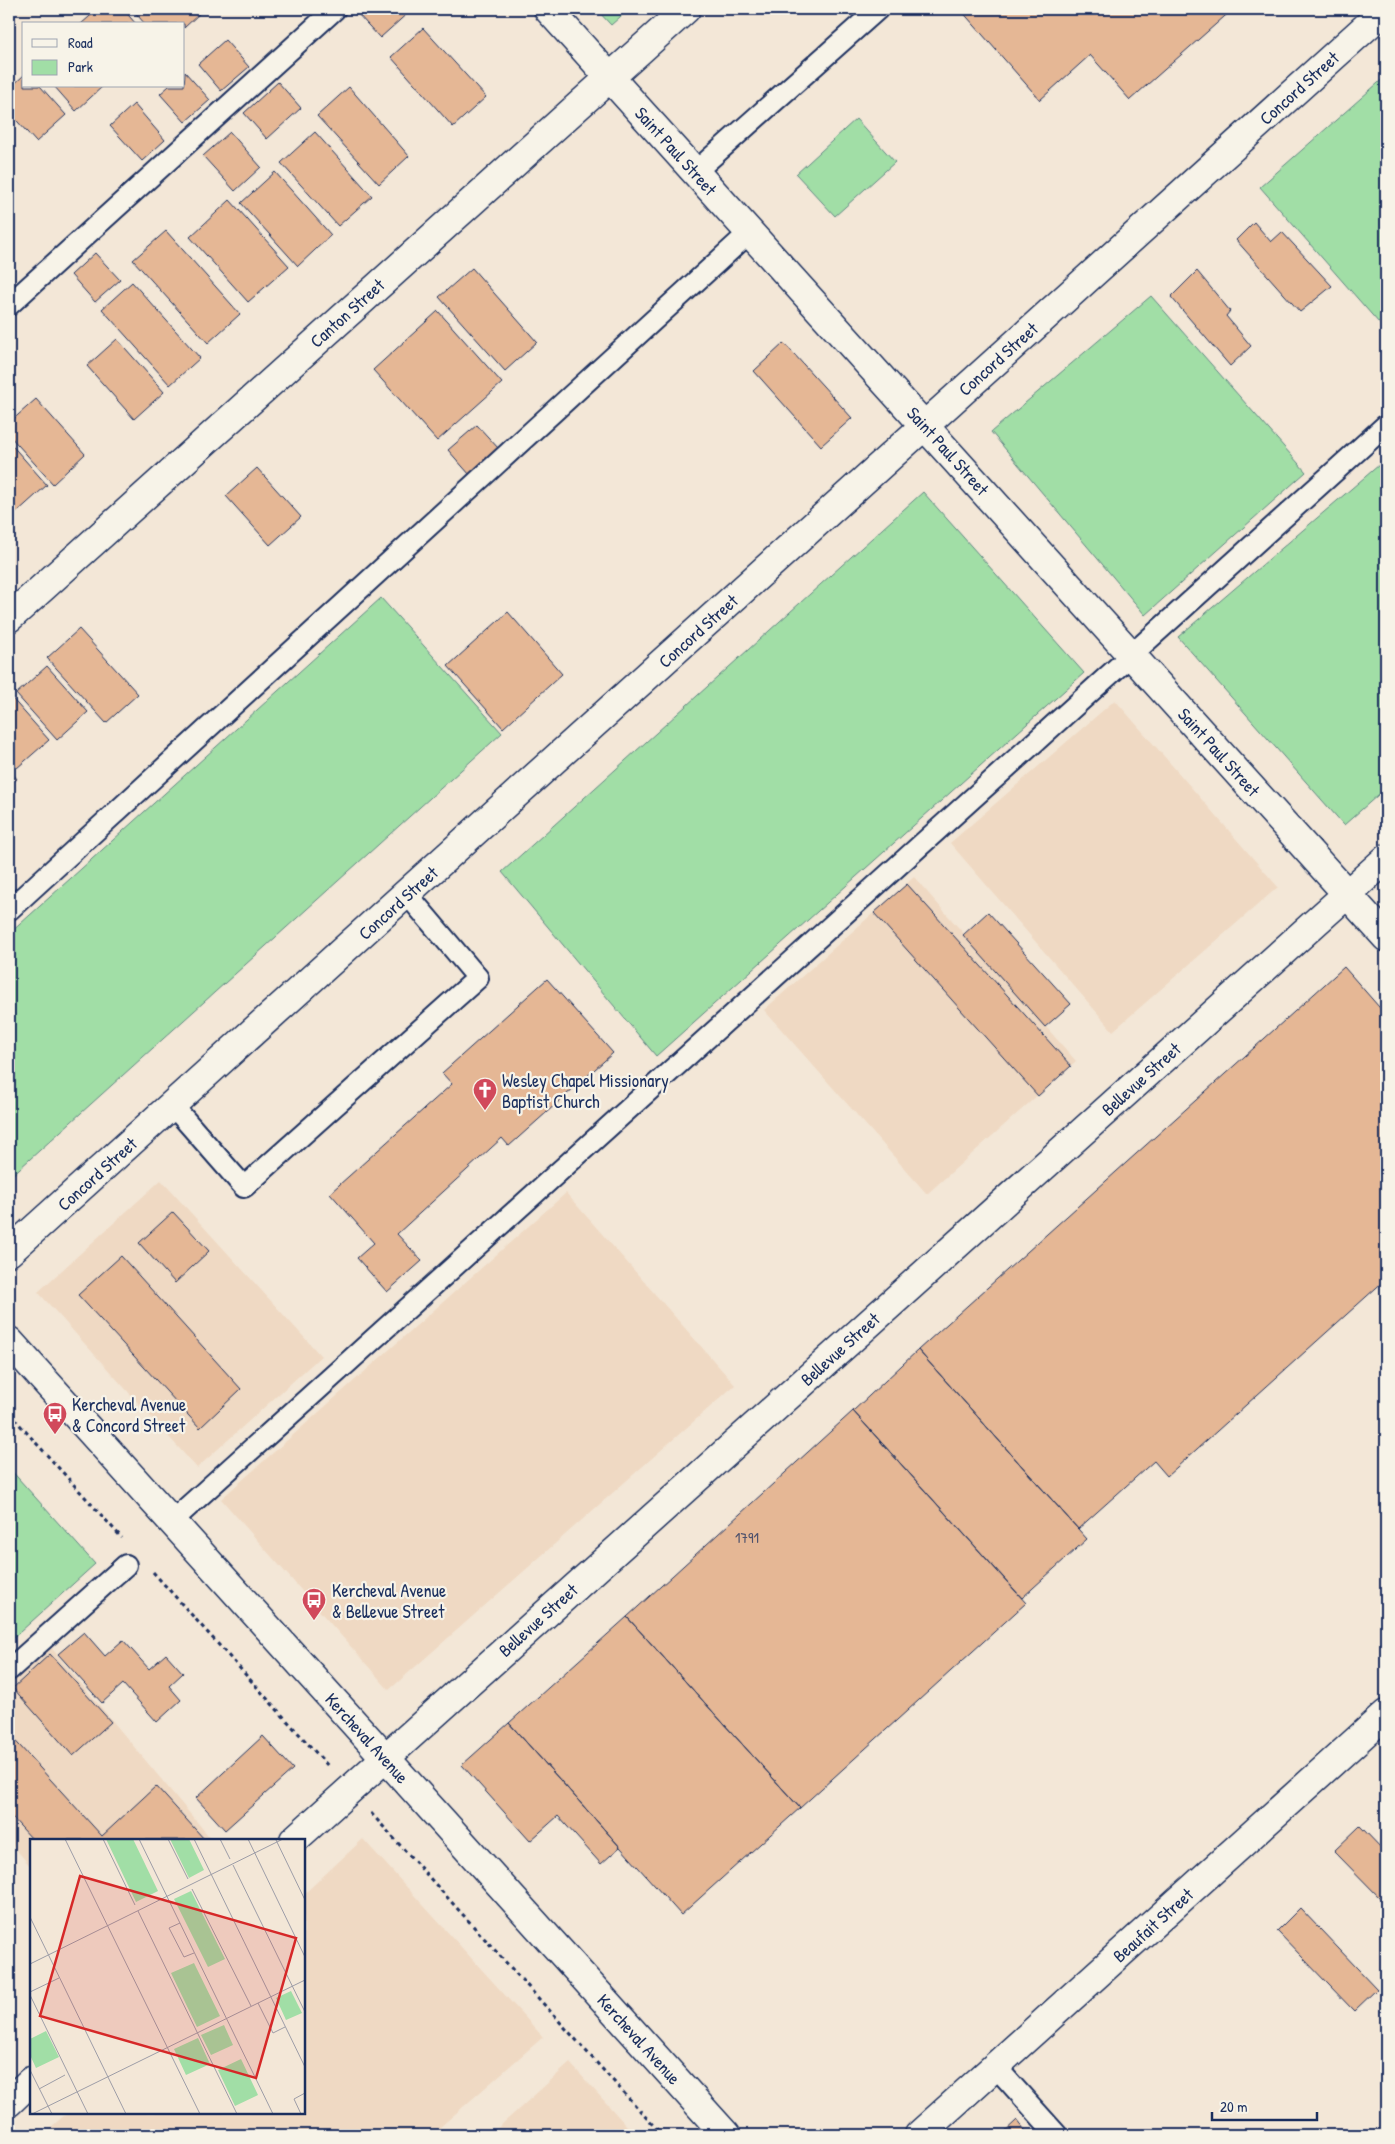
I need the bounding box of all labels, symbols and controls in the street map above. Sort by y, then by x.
legend [22,22,185,88]
text: Road [68,32,93,53]
street label: Concord Street [1254,45,1345,131]
text: Park [68,56,93,77]
street label: Saint Paul Street [629,101,723,201]
street label: Canton Street [304,272,390,353]
street label: Concord Street [953,316,1044,402]
street label: Saint Paul Street [901,401,995,501]
street label: Concord Street [653,588,744,674]
street label: Saint Paul Street [1172,702,1266,802]
street label: Concord Street [353,860,444,946]
street label: Bellevue Street [1096,1036,1187,1121]
place label: Wesley Chapel Missionary Baptist Church [502,1068,669,1114]
church icon: Wesley Chapel Missionary Baptist Church [472,1077,498,1111]
street label: Concord Street [52,1131,143,1217]
street label: Bellevue Street [795,1306,886,1391]
place label: Kercheval Avenue & Concord Street [72,1392,186,1438]
bus stop icon: Kercheval Avenue & Concord Street [42,1401,68,1435]
house number: 1791 [735,1527,759,1548]
street label: Bellevue Street [493,1577,584,1662]
place label: Kercheval Avenue & Bellevue Street [332,1578,446,1624]
bus stop icon: Kercheval Avenue & Bellevue Street [301,1587,327,1621]
street label: Kercheval Avenue [320,1687,414,1789]
inset map [30,1839,305,2114]
street label: Beaufait Street [1107,1882,1199,1968]
street label: Kercheval Avenue [592,1988,686,2090]
scale bar [1212,2089,1318,2121]
text: 20 m [1220,2096,1247,2117]

